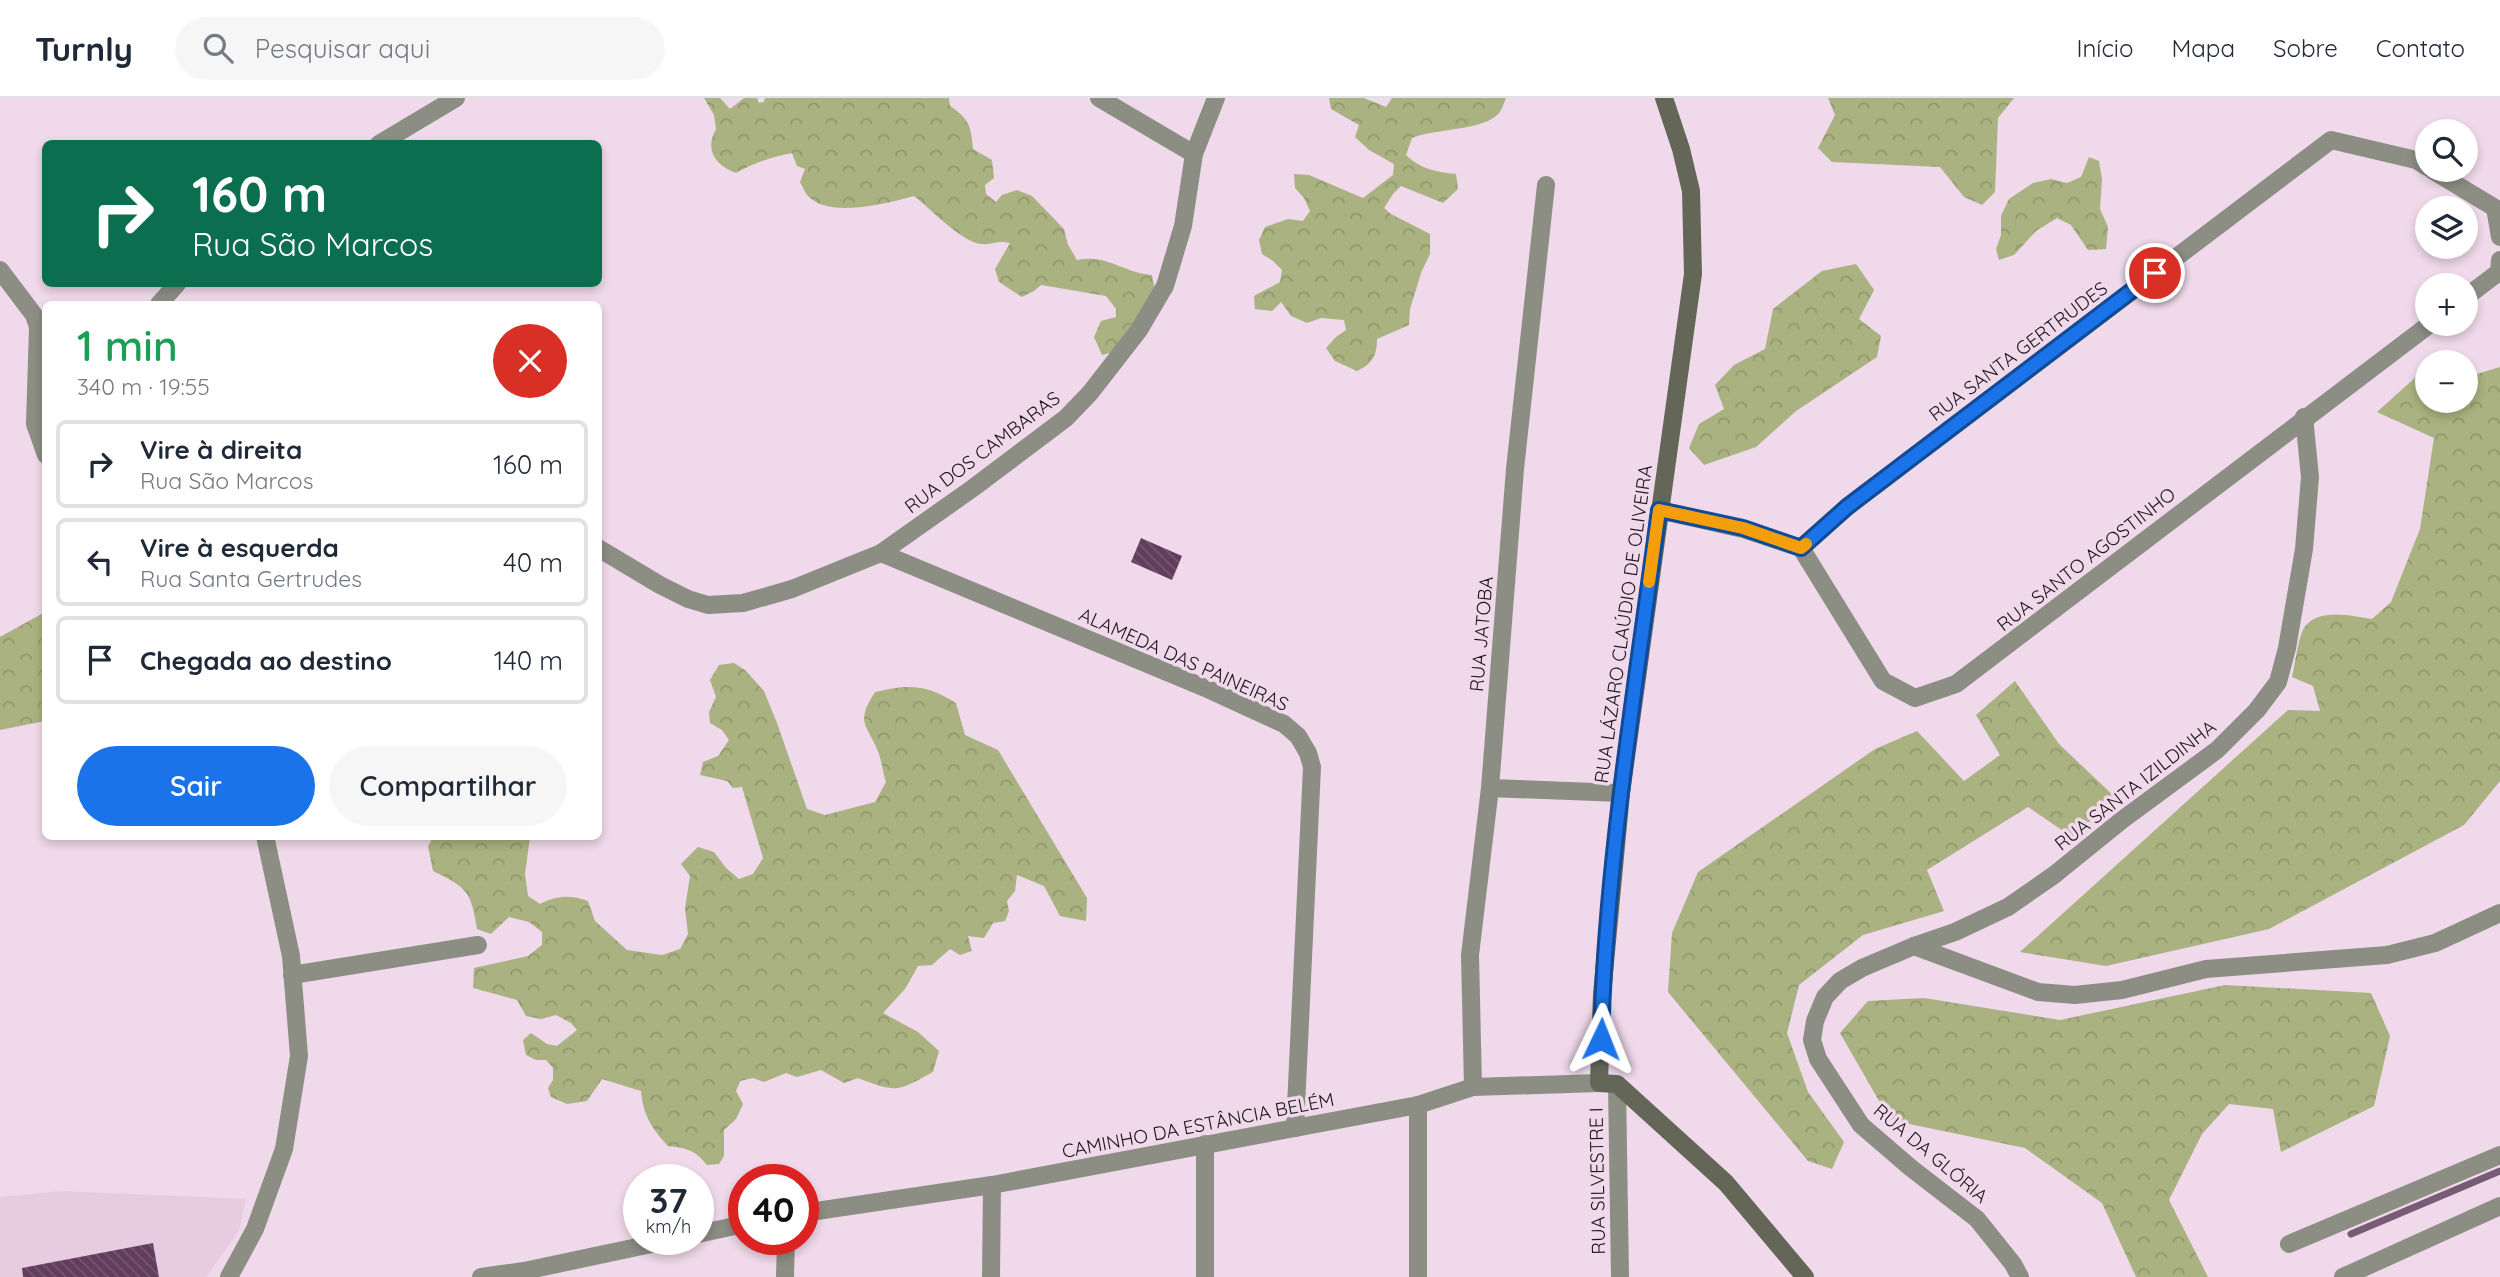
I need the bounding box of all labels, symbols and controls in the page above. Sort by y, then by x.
search box [175,17,665,80]
text: Turnly [35,28,133,69]
icon: search [199,29,237,67]
text: Pesquisar aqui [255,32,430,65]
text: Início [2076,33,2133,63]
text: Mapa [2171,33,2235,63]
text: Sobre [2273,33,2338,63]
text: Contato [2376,33,2465,63]
map controls [2415,119,2478,413]
button: search [2415,119,2478,182]
text: 160 m [192,163,327,224]
icon: right [77,168,168,259]
button: layers [2415,196,2478,259]
text: Rua São Marcos [192,224,433,264]
pin [2125,243,2185,303]
icon: arrive [2136,254,2174,292]
button: + [2415,273,2478,336]
street label: RUA SANTA GERTRUDES [1924,276,2112,426]
text: 1 min [77,319,178,372]
button: close [493,324,567,398]
button: − [2415,350,2478,413]
text: 340 m · 19:55 [77,372,210,401]
street label: RUA DOS CAMBARAS [900,386,1064,518]
text: Vire à direita [140,433,302,466]
icon: right [81,445,119,483]
text: 160 m [493,448,563,481]
street label: RUA LÁZARO CLAÚDIO DE OLIVEIRA [1589,463,1657,785]
text: Rua São Marcos [140,466,313,495]
street label: RUA SANTO AGOSTINHO [1992,482,2180,636]
text: Vire à esquerda [140,531,339,564]
icon: left [81,543,119,581]
text: 40 m [503,546,563,579]
text: Rua Santa Gertrudes [140,564,362,593]
street label: RUA JATOBA [1464,575,1498,693]
street label: ALAMEDA DAS PAINEIRAS [1076,602,1292,716]
icon: arrive [81,641,119,679]
text: Chegada ao destino [140,644,392,677]
text: 140 m [494,644,563,677]
street label: RUA SANTA IZILDINHA [2049,714,2221,856]
button: Sair [77,746,315,826]
button: Compartilhar [329,746,567,826]
position arrow [1564,1002,1638,1076]
street label: CAMINHO DA ESTÂNCIA BELÉM [1060,1087,1336,1163]
street label: RUA DA GLÓRIA [1869,1098,1993,1208]
street label: RUA SILVESTRE I [1584,1107,1610,1255]
speed limit sign: 40 [728,1164,819,1255]
text: 37 [649,1178,688,1222]
text: km/h [646,1215,691,1238]

